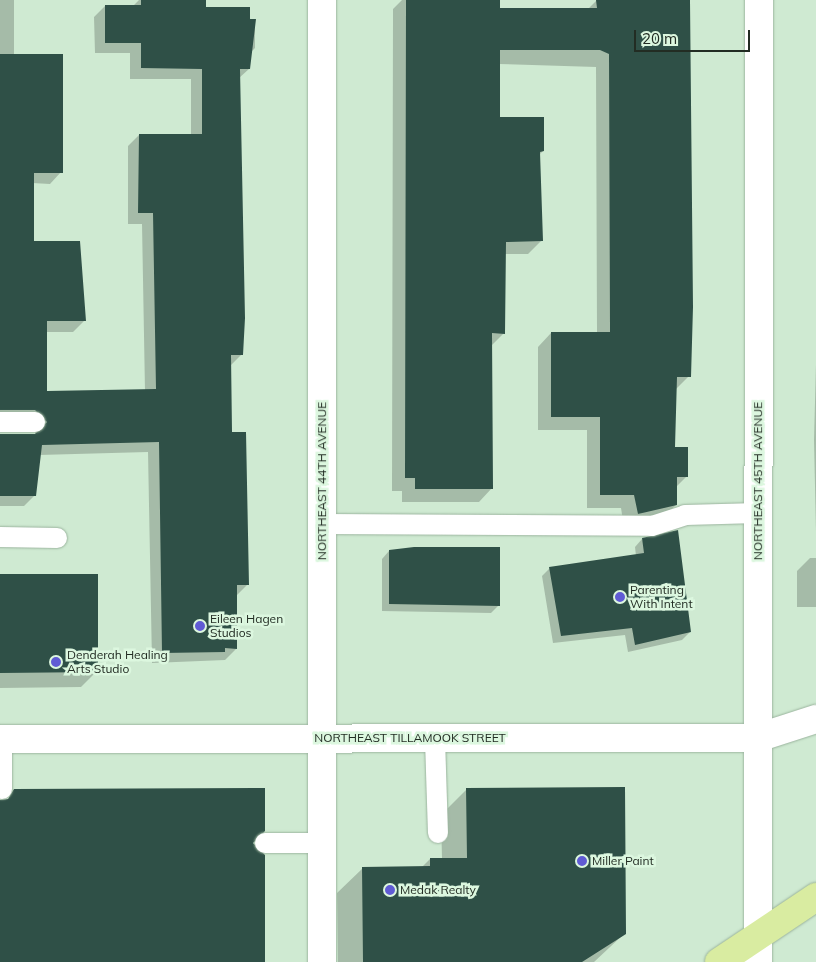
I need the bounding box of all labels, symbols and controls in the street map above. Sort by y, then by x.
scale bar [636,20,752,52]
text: 20 m [642,29,677,48]
street label: NORTHEAST 44TH AVENUE [315,402,329,560]
street label: NORTHEAST 45TH AVENUE [751,402,765,560]
place label: Parenting With Intent [630,583,693,611]
marker: Parenting With Intent [614,591,626,603]
place label: Eileen Hagen Studios [210,612,283,640]
marker: Eileen Hagen Studios [194,620,206,632]
place label: Denderah Healing Arts Studio [67,648,168,676]
marker: Denderah Healing Arts Studio [49,655,63,669]
street label: NORTHEAST TILLAMOOK STREET [314,731,506,745]
place label: Miller Paint [592,854,654,868]
marker: Miller Paint [576,855,588,867]
place label: Medak Realty [400,883,476,897]
marker: Medak Realty [384,884,396,896]

